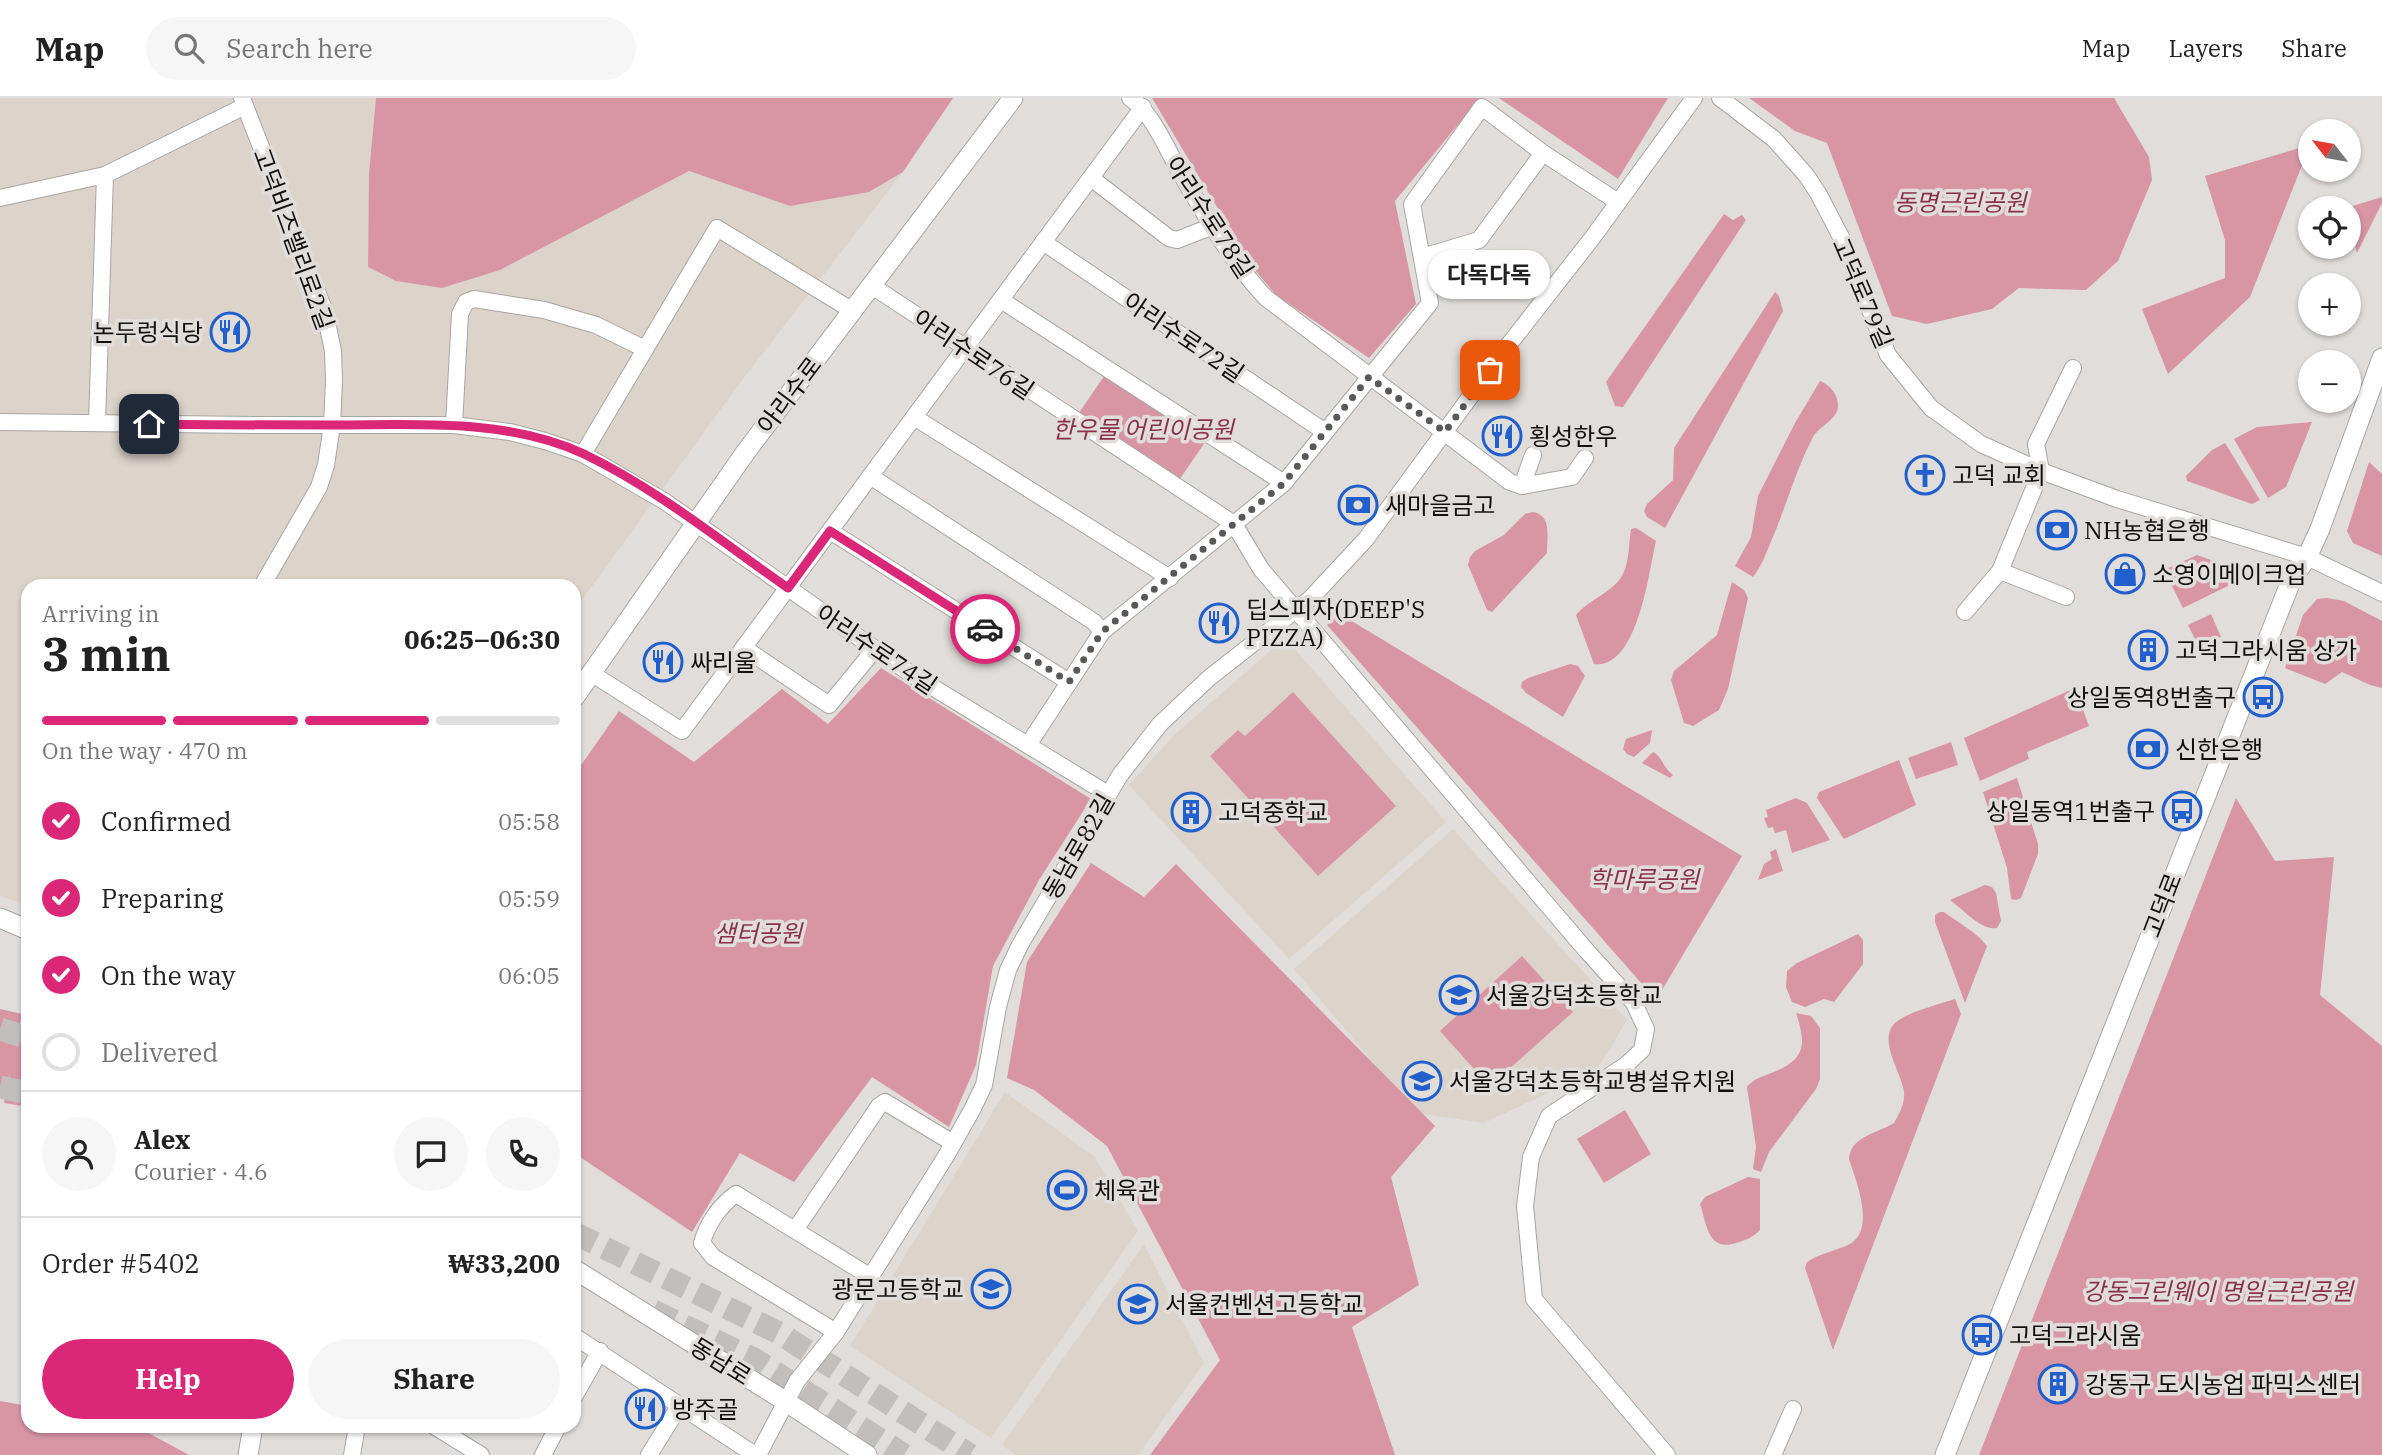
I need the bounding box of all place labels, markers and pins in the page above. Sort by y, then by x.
callout: 다독다독 [1429,251,1551,300]
restaurant icon: 논두렁식당 [209,311,251,353]
place label: 논두렁식당 [93,316,203,348]
pin [1460,340,1520,400]
pin [119,394,179,454]
restaurant icon: 횡성한우 [1481,415,1523,457]
place label: 횡성한우 [1529,420,1617,452]
church icon: 고덕 교회 [1904,454,1946,496]
place label: 고덕 교회 [1952,459,2046,491]
bank icon: 새마을금고 [1337,484,1379,526]
place label: 새마을금고 [1385,489,1495,521]
bank icon: NH농협은행 [2036,509,2078,551]
place label: NH농협은행 [2084,514,2210,546]
shop icon: 소영이메이크업 [2104,553,2146,595]
place label: 소영이메이크업 [2152,558,2307,590]
place label: 딥스피자(DEEP'S PIZZA) [1246,593,1425,653]
restaurant icon: 딥스피자(DEEP'S PIZZA) [1198,602,1240,644]
building icon: 고덕그라시움 상가 [2127,629,2169,671]
place label: 고덕그라시움 상가 [2175,634,2357,666]
restaurant icon: 싸리울 [642,641,684,683]
place label: 싸리울 [690,646,756,678]
bus stop icon: 상일동역8번출구 [2242,676,2284,718]
place label: 상일동역8번출구 [2067,681,2236,713]
bank icon: 신한은행 [2127,728,2169,770]
place label: 신한은행 [2175,733,2263,765]
bus stop icon: 상일동역1번출구 [2161,790,2203,832]
building icon: 고덕중학교 [1170,791,1212,833]
place label: 상일동역1번출구 [1986,795,2155,827]
place label: 고덕중학교 [1218,796,1328,828]
school or university icon: 서울강덕초등학교 [1438,974,1480,1016]
place label: 서울강덕초등학교 [1486,979,1663,1011]
school or university icon: 서울강덕초등학교병설유치원 [1401,1060,1443,1102]
place label: 서울강덕초등학교병설유치원 [1449,1065,1736,1097]
sports icon: 체육관 [1046,1169,1088,1211]
place label: 체육관 [1094,1174,1160,1206]
school or university icon: 광문고등학교 [970,1268,1012,1310]
place label: 광문고등학교 [832,1273,964,1305]
school or university icon: 서울컨벤션고등학교 [1117,1283,1159,1325]
place label: 서울컨벤션고등학교 [1165,1288,1364,1320]
bus stop icon: 고덕그라시움 [1961,1314,2003,1356]
place label: 고덕그라시움 [2009,1319,2141,1351]
building icon: 강동구 도시농업 파믹스센터 [2037,1363,2079,1405]
place label: 강동구 도시농업 파믹스센터 [2085,1368,2361,1400]
restaurant icon: 방주골 [624,1388,666,1430]
place label: 방주골 [672,1393,738,1425]

